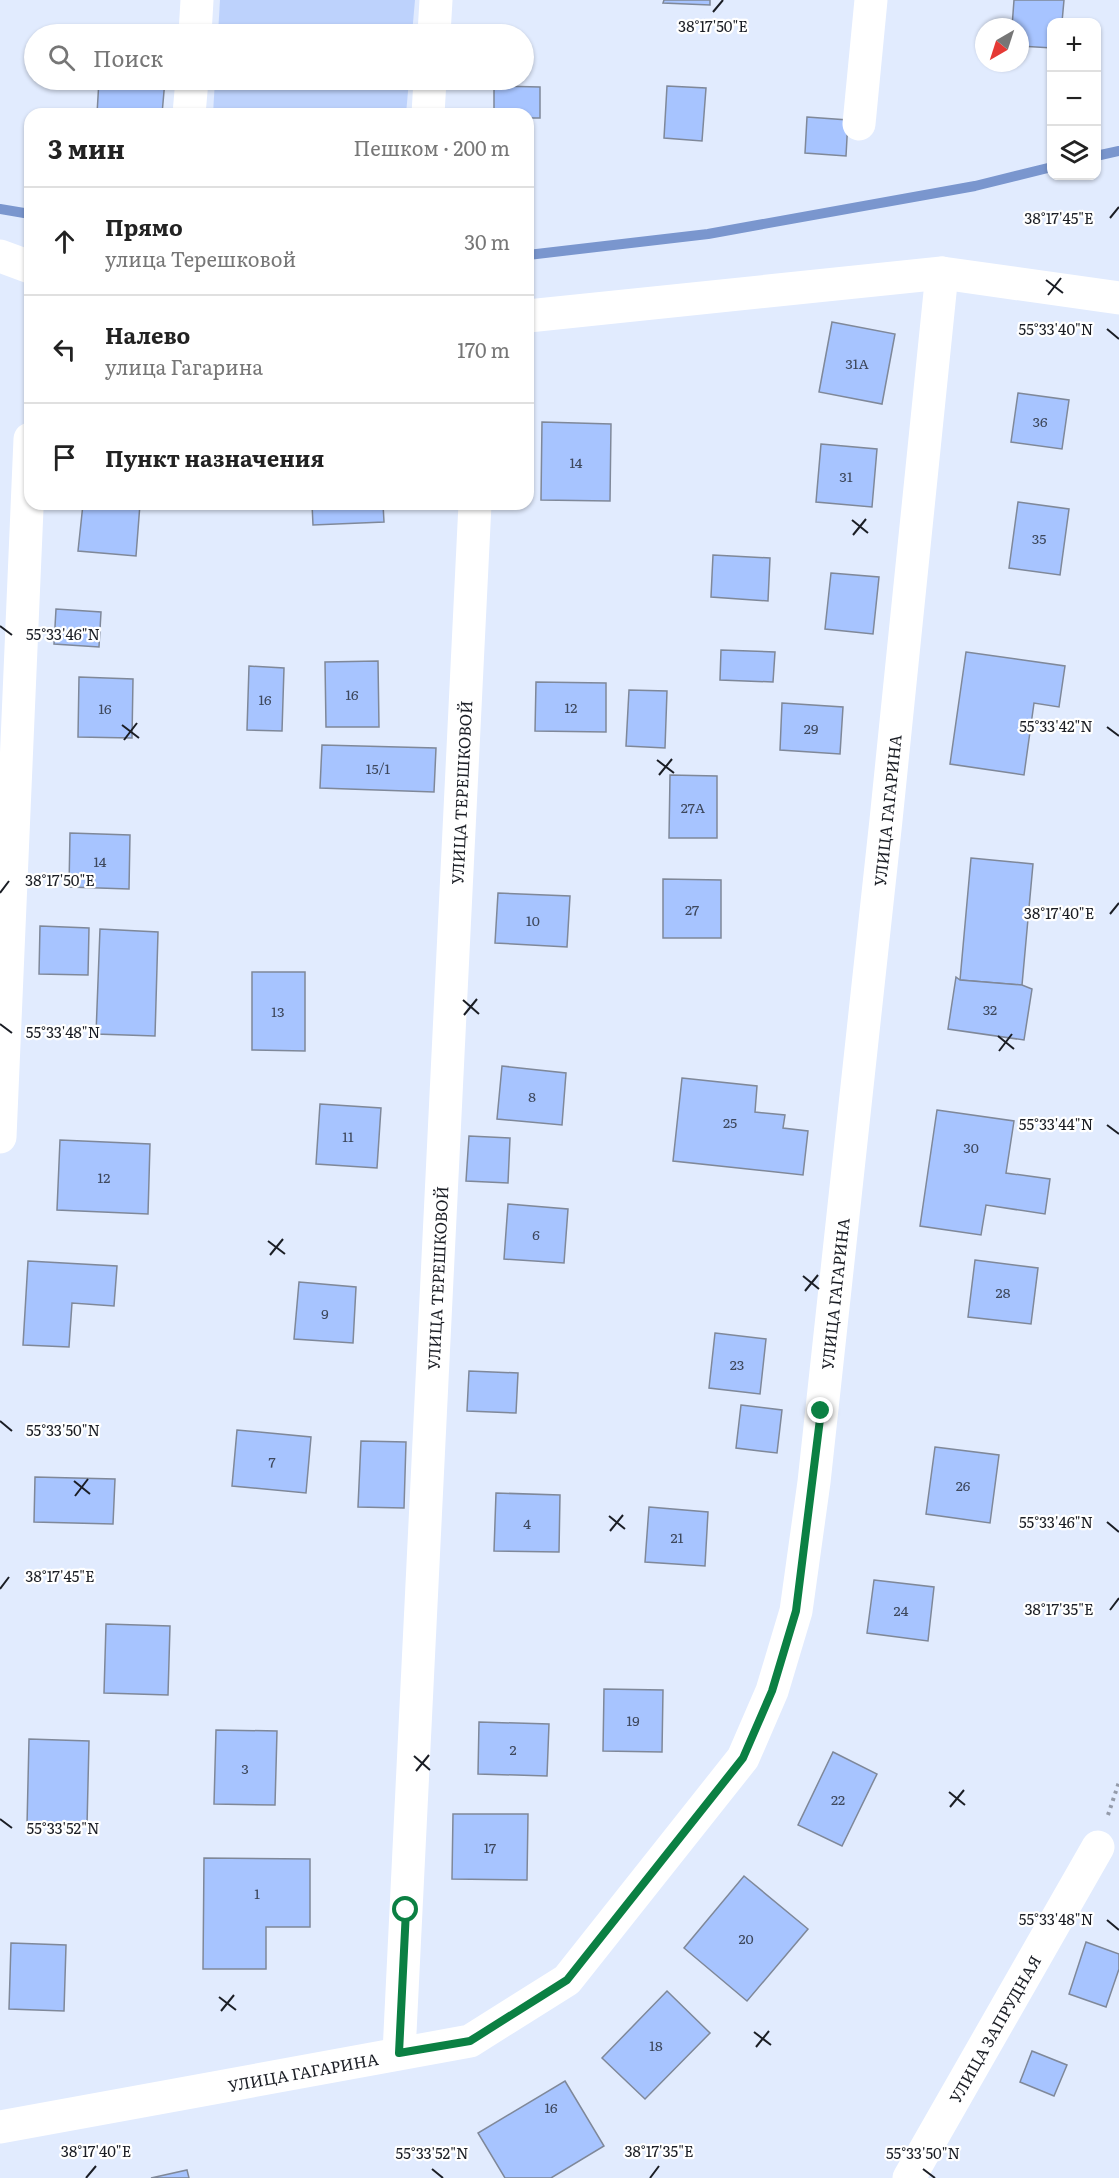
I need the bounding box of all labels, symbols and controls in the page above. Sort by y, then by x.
text: 38°17'50"E [678,14,748,37]
north arrow [975,18,1029,72]
map controls [1047,18,1101,180]
button: + [1047,18,1101,72]
search box [24,24,534,90]
icon: search [45,41,78,74]
text: Поиск [93,41,163,74]
button: − [1047,72,1101,126]
button: layers [1047,126,1101,180]
text: 3 мин [48,128,125,167]
text: Пешком · 200 m [354,132,510,162]
text: 38°17'45"E [1024,206,1094,229]
text: Прямо [105,210,183,243]
icon: ahead [48,225,81,258]
text: 30 m [464,226,510,256]
text: улица Терешковой [105,243,296,273]
text: 55°33'40"N [1019,317,1093,340]
text: Налево [105,318,190,351]
icon: left [48,333,81,366]
text: 170 m [457,334,510,364]
text: улица Гагарина [105,351,263,381]
house number: 31А [845,353,869,373]
house number: 36 [1032,411,1048,431]
icon: arrive [48,441,81,474]
text: Пункт назначения [105,441,324,474]
house number: 14 [570,452,583,472]
house number: 31 [839,466,853,486]
house number: 35 [1032,528,1046,548]
text: 55°33'46"N [26,622,100,645]
house number: 16 [345,684,359,704]
house number: 16 [258,689,272,709]
house number: 12 [565,697,577,717]
house number: 16 [98,698,112,718]
street label: УЛИЦА ТЕРЕШКОВОЙ [444,700,477,885]
text: 55°33'42"N [1019,714,1093,737]
house number: 29 [804,718,818,738]
street label: УЛИЦА ГАГАРИНА [867,733,907,888]
house number: 15/1 [366,758,391,778]
house number: 27А [681,797,706,817]
house number: 14 [94,851,107,871]
text: 38°17'50"E [25,868,95,891]
house number: 27 [685,899,699,919]
text: 38°17'40"E [1024,901,1094,924]
house number: 10 [526,910,540,930]
house number: 32 [983,999,997,1019]
house number: 13 [271,1001,285,1021]
text: 55°33'48"N [26,1020,100,1043]
house number: 8 [528,1086,536,1106]
house number: 25 [723,1112,737,1132]
text: 55°33'44"N [1019,1112,1093,1135]
house number: 11 [342,1126,354,1146]
house number: 30 [963,1137,979,1157]
house number: 12 [98,1167,110,1187]
street label: УЛИЦА ТЕРЕШКОВОЙ [421,1185,454,1370]
street label: УЛИЦА ГАГАРИНА [814,1216,855,1371]
house number: 6 [532,1224,540,1244]
house number: 28 [996,1282,1011,1302]
house number: 9 [321,1303,329,1323]
house number: 23 [730,1354,744,1374]
route end [807,1397,833,1423]
text: 55°33'50"N [26,1418,100,1441]
house number: 7 [268,1451,276,1471]
house number: 26 [956,1475,971,1495]
text: 55°33'46"N [1019,1510,1093,1533]
house number: 4 [523,1513,531,1533]
house number: 21 [671,1527,684,1547]
text: 38°17'45"E [25,1564,95,1587]
text: 38°17'35"E [1024,1597,1094,1620]
house number: 24 [894,1600,909,1620]
house number: 19 [626,1710,640,1730]
house number: 2 [509,1739,517,1759]
house number: 3 [241,1758,249,1778]
house number: 22 [831,1789,845,1809]
text: 55°33'52"N [27,1816,99,1839]
house number: 17 [484,1837,496,1857]
house number: 1 [254,1883,260,1903]
route start [392,1896,418,1922]
text: 55°33'48"N [1019,1907,1093,1930]
house number: 20 [738,1928,754,1948]
street label: УЛИЦА ЗАПРУДНАЯ [942,1950,1046,2107]
house number: 18 [649,2035,663,2055]
street label: УЛИЦА ГАГАРИНА [226,2046,380,2097]
house number: 16 [544,2097,558,2117]
text: 38°17'40"E [61,2139,131,2162]
text: 38°17'35"E [624,2139,694,2162]
text: 55°33'52"N [396,2141,468,2164]
text: 55°33'50"N [886,2141,960,2164]

